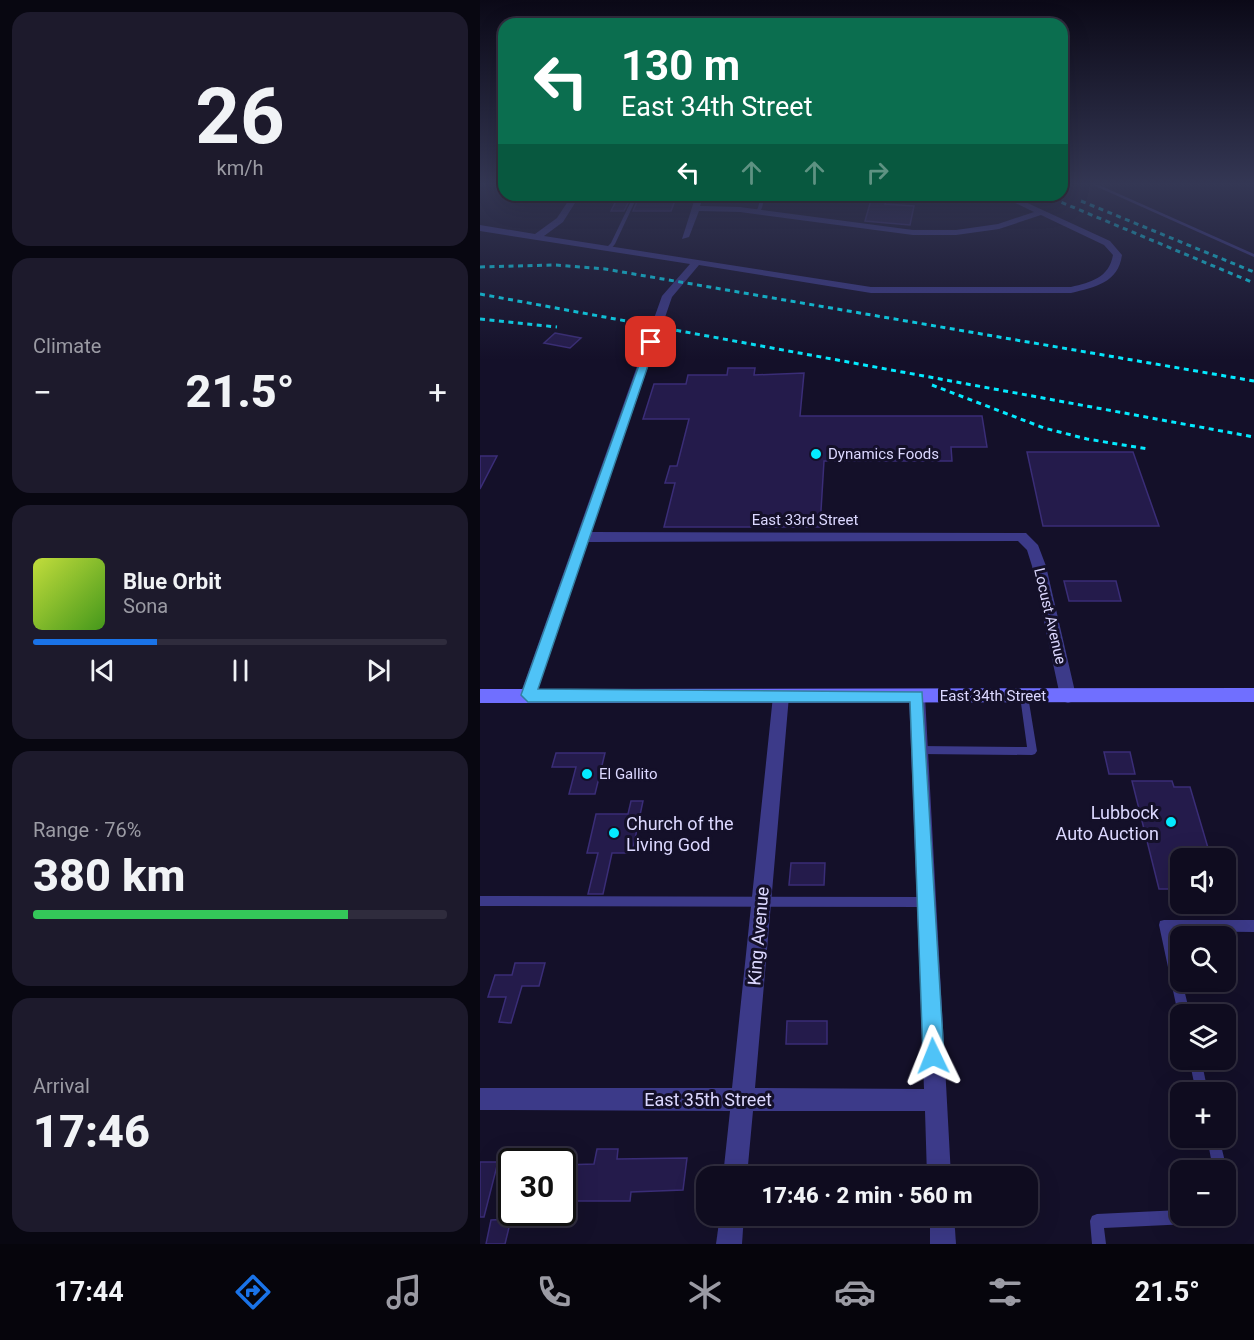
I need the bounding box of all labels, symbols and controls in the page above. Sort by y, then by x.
text: 130 m [621,41,740,90]
icon: left [522,42,600,120]
text: 26 [195,71,285,162]
text: East 34th Street [621,91,812,123]
text: km/h [217,156,263,180]
icon: left [672,156,705,189]
icon: ahead [735,156,768,189]
icon: ahead [798,156,831,189]
icon: right [861,156,894,189]
pin [625,316,676,367]
icon: arrive [634,325,667,358]
text: Climate [33,334,101,358]
text: 21.5° [186,365,295,418]
text: − [33,373,52,412]
text: + [428,373,447,412]
place label: Dynamics Foods [828,445,939,463]
marker: Dynamics Foods [809,447,823,461]
street label: East 33rd Street [752,511,858,529]
street label: Locust Avenue [1030,566,1070,666]
text: Blue Orbit [123,569,221,594]
text: Sona [123,594,168,618]
icon: previous [86,654,119,687]
icon: pause [224,654,257,687]
icon: next [362,654,395,687]
street label: East 34th Street [940,687,1046,705]
place label: El Gallito [599,765,658,783]
marker: El Gallito [580,767,594,781]
place label: Lubbock Auto Auction [1056,802,1160,844]
place label: Church of the Living God [626,813,734,855]
marker: Lubbock Auto Auction [1164,815,1178,829]
text: Range · 76% [33,818,141,842]
marker: Church of the Living God [607,826,621,840]
map controls [1170,848,1236,1226]
button: sound [1170,848,1236,914]
text: 380 km [33,849,185,902]
street label: King Avenue [743,886,773,986]
button: search [1170,926,1236,992]
button: layers [1170,1004,1236,1070]
position arrow [901,1024,965,1088]
text: Arrival [33,1074,90,1098]
button: + [1170,1082,1236,1148]
street label: East 35th Street [644,1089,772,1110]
text: 17:46 [33,1105,150,1158]
speed limit sign: 30 [498,1148,576,1226]
button: − [1170,1160,1236,1226]
text: 17:46 · 2 min · 560 m [762,1183,972,1208]
icon: directions [232,1271,274,1313]
icon: music [383,1271,425,1313]
icon: phone [533,1271,575,1313]
icon: climate [684,1271,726,1313]
icon: car [834,1271,876,1313]
icon: filters [984,1271,1026,1313]
text: 17:44 [54,1276,124,1308]
text: 21.5° [1135,1276,1200,1308]

